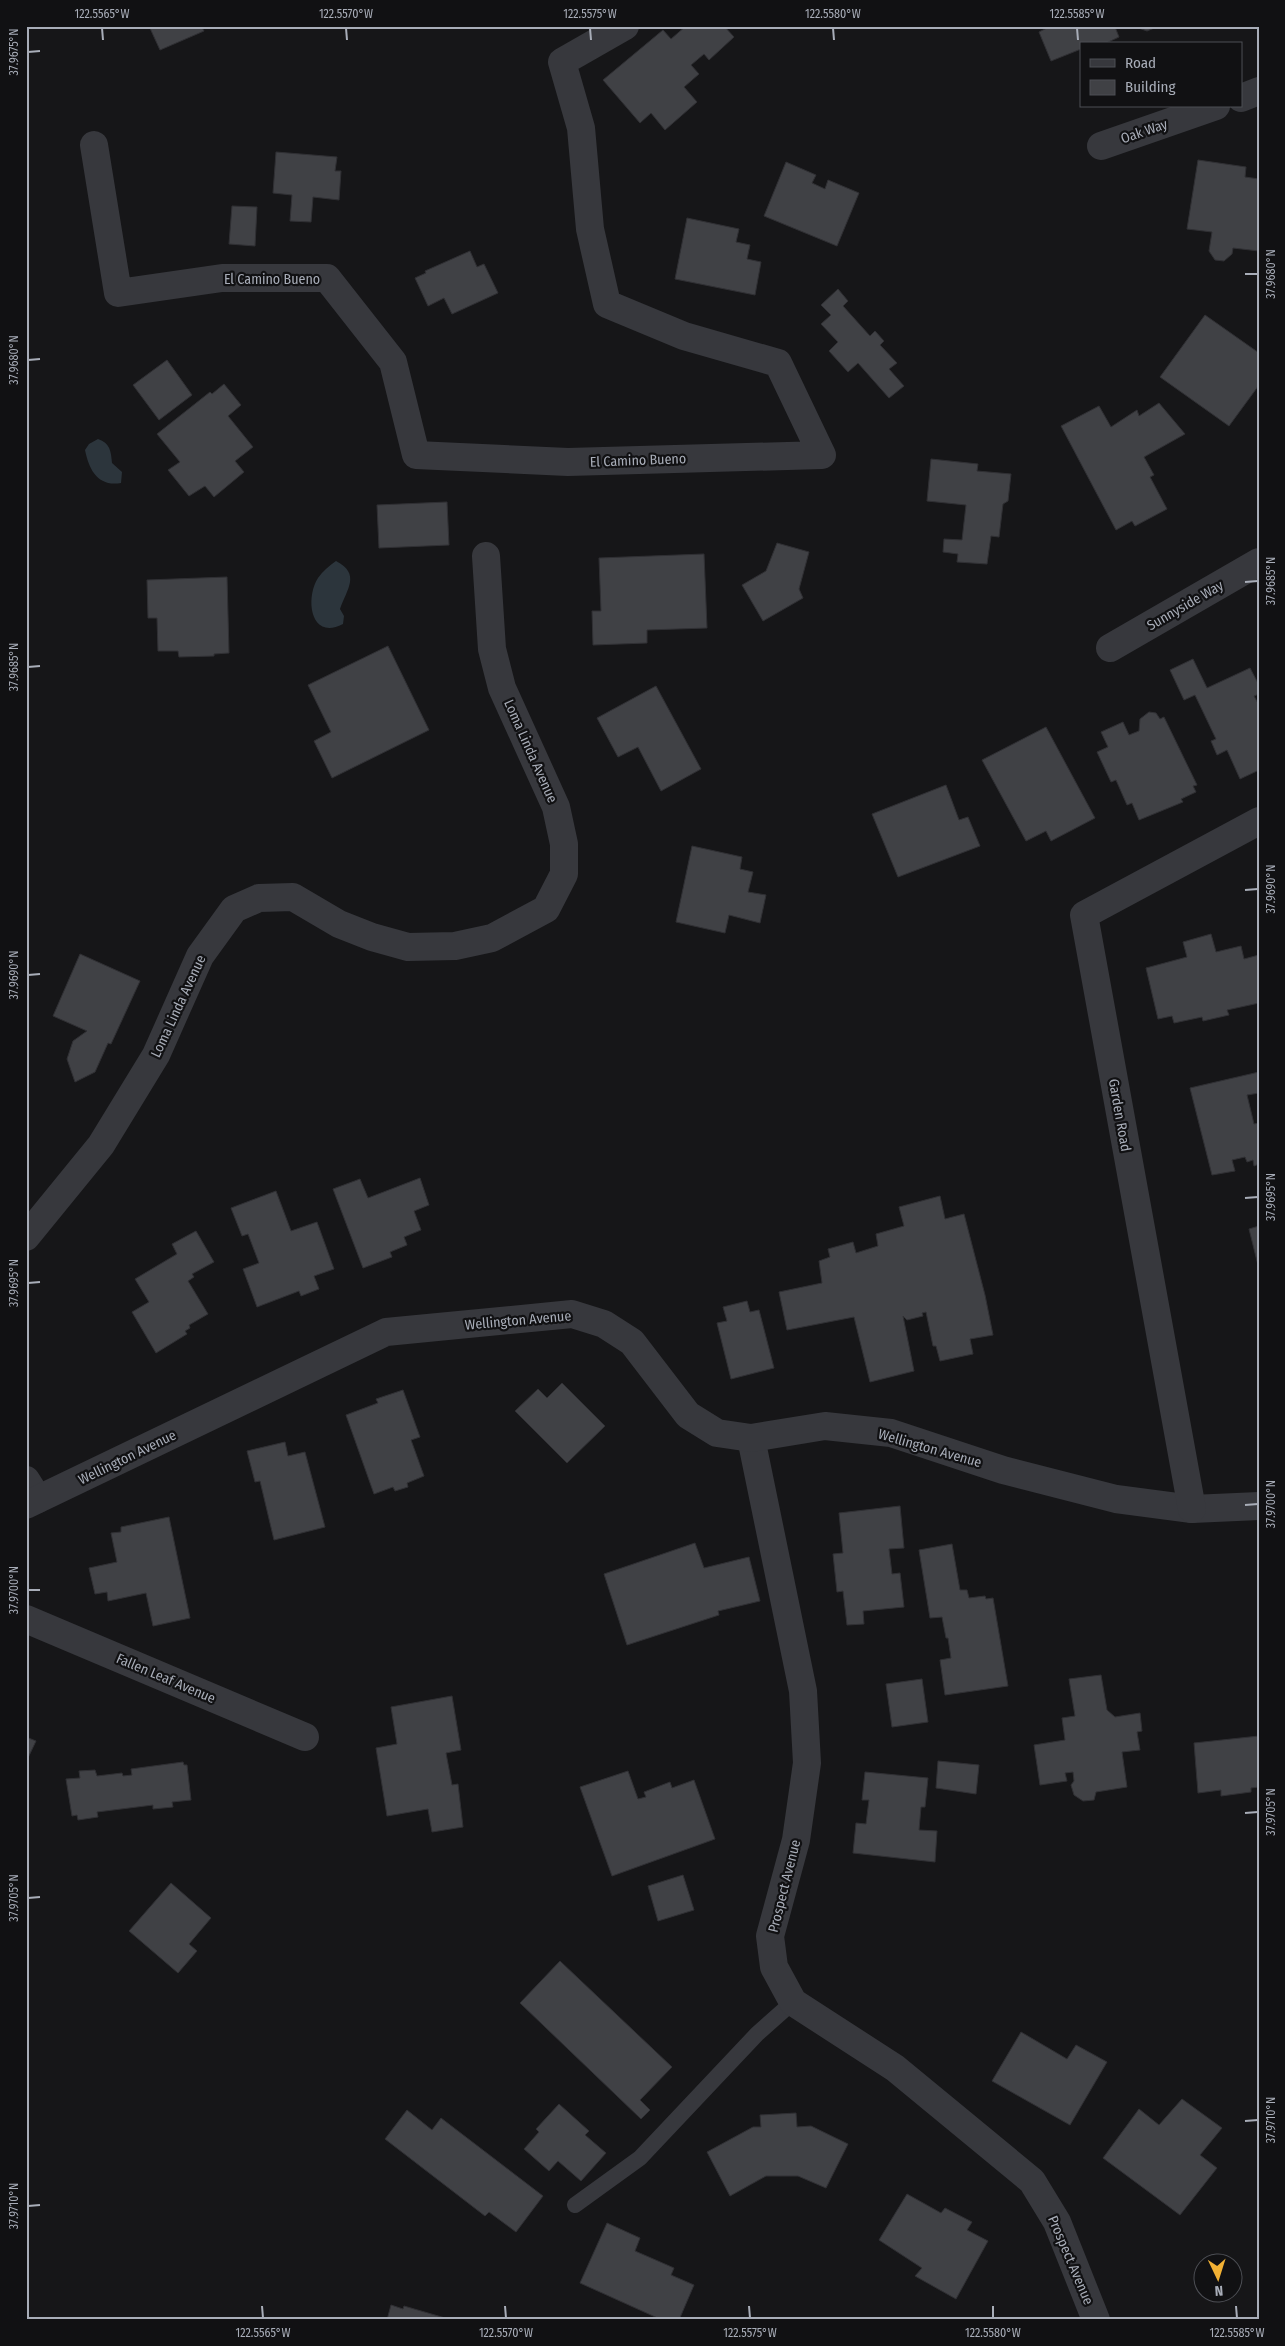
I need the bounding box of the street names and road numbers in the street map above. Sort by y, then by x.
street label: Oak Way [1119,115,1170,147]
street label: El Camino Bueno [224,271,320,288]
street label: El Camino Bueno [590,450,686,471]
street label: Sunnyside Way [1144,576,1227,634]
street label: Loma Linda Avenue [500,697,561,805]
street label: Loma Linda Avenue [147,952,210,1060]
street label: Garden Road [1105,1077,1134,1153]
street label: Wellington Avenue [464,1307,572,1334]
street label: Wellington Avenue [76,1426,179,1488]
street label: Wellington Avenue [876,1426,984,1471]
street label: Fallen Leaf Avenue [114,1650,218,1707]
street label: Prospect Avenue [765,1838,804,1934]
street label: Prospect Avenue [1044,2213,1097,2307]

